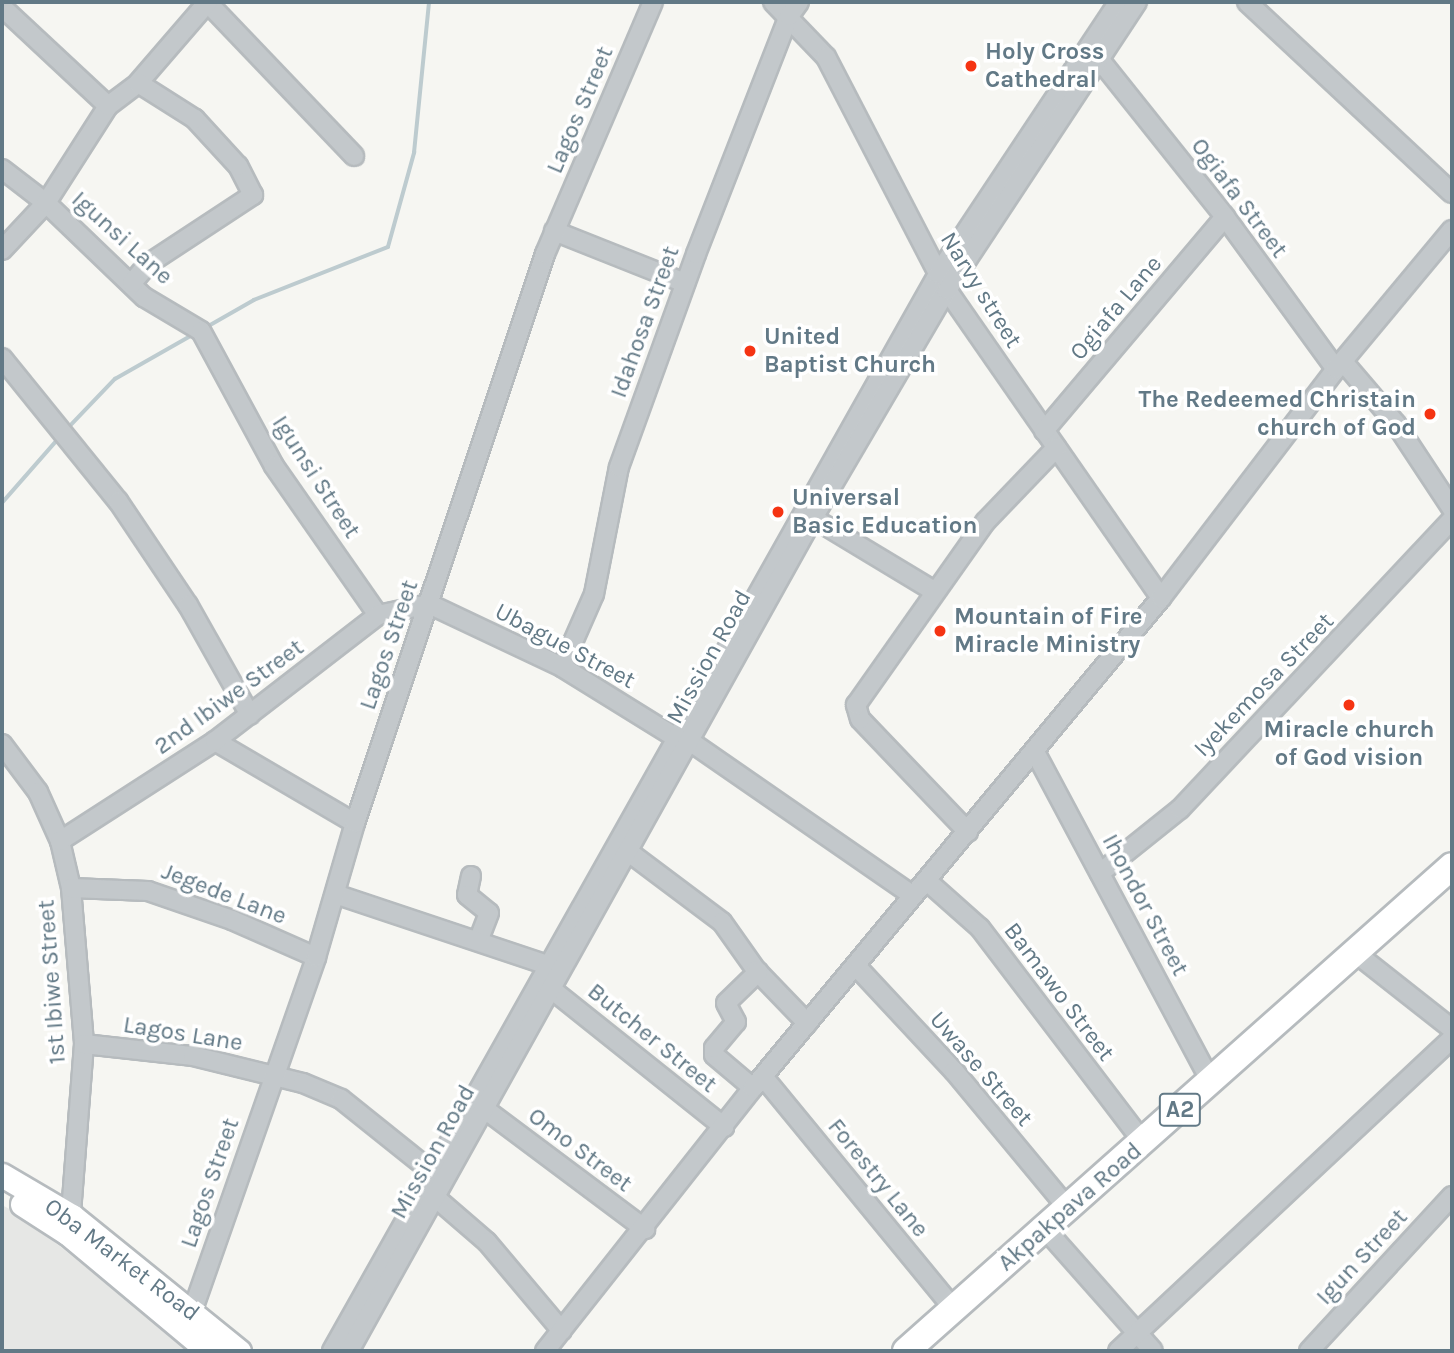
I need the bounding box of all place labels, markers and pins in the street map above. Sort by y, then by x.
place label: Holy Cross Cathedral [985,38,1105,94]
marker: Holy Cross Cathedral [963,58,979,74]
place label: United Baptist Church [764,323,936,379]
marker: United Baptist Church [742,343,758,359]
place label: The Redeemed Christain church of God [1138,386,1416,442]
marker: The Redeemed Christain church of God [1422,406,1438,422]
place label: Universal Basic Education [792,484,977,540]
marker: Universal Basic Education [770,504,786,520]
place label: Mountain of Fire Miracle Ministry [954,603,1143,659]
marker: Mountain of Fire Miracle Ministry [932,623,948,639]
marker: Miracle church of God vision [1341,697,1357,713]
place label: Miracle church of God vision [1264,716,1434,772]

